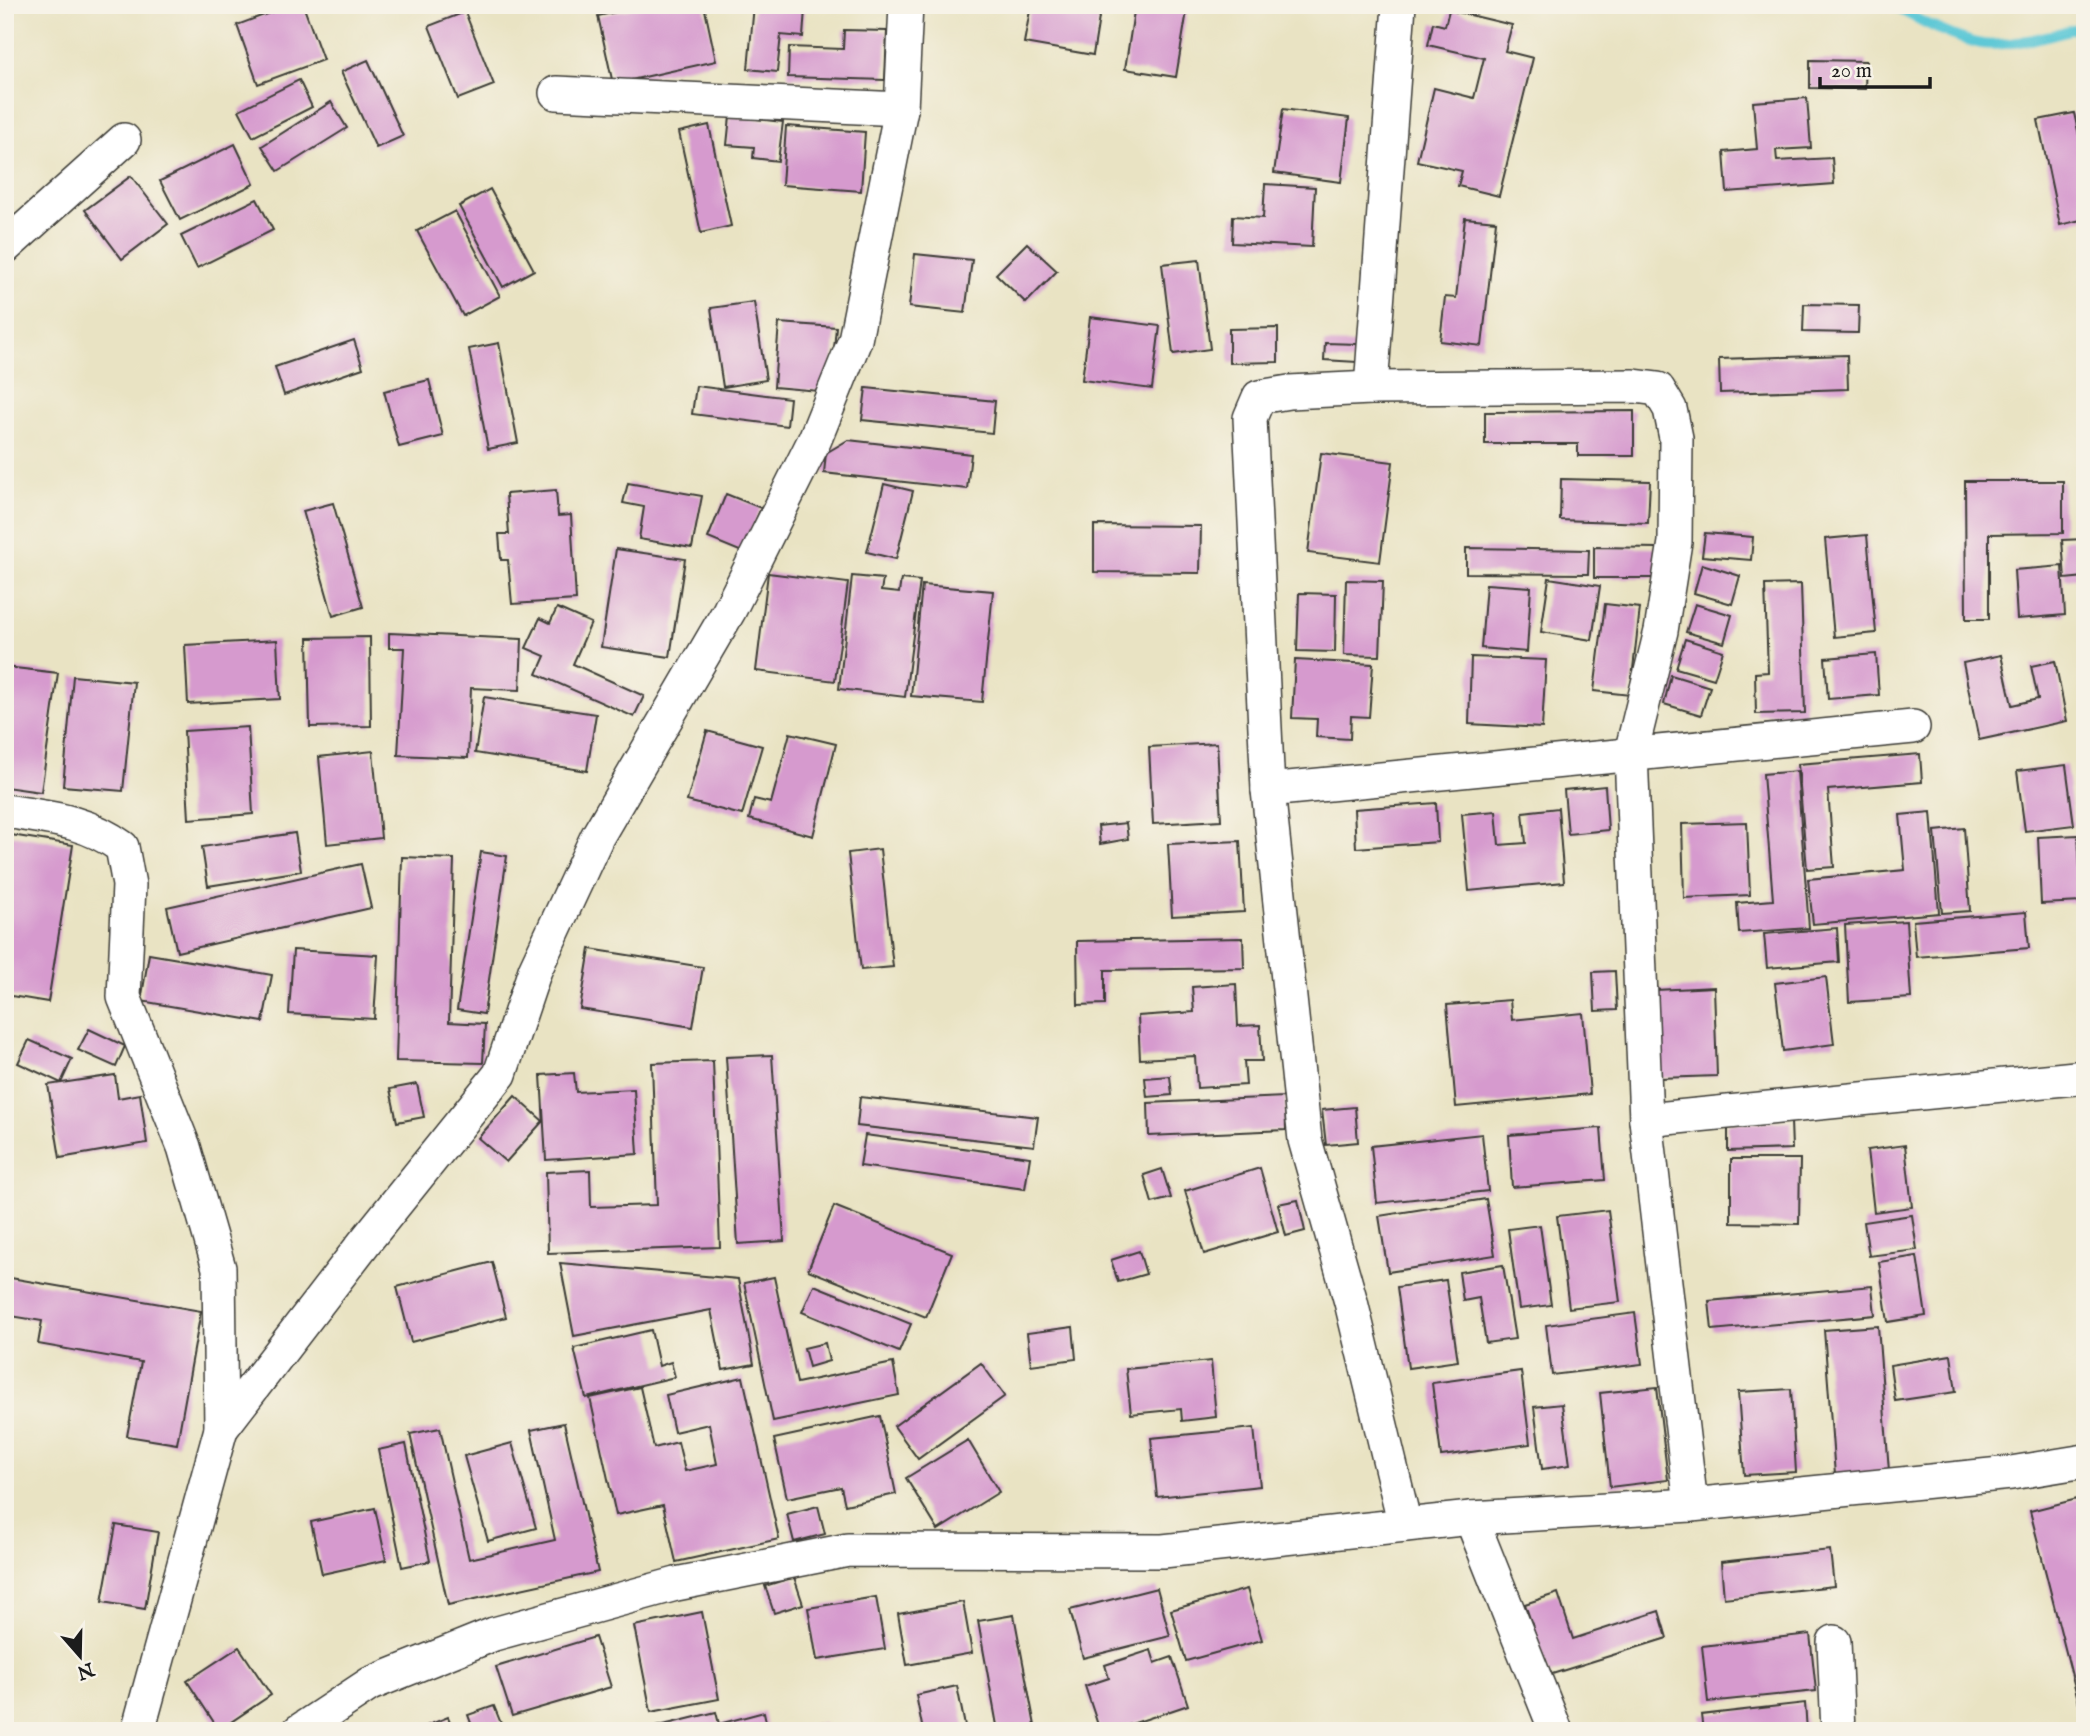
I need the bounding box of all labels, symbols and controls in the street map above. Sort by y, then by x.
scale bar [1820,46,1931,90]
text: 20 m [1831,58,1872,85]
north arrow [46,1620,116,1690]
text: N [73,1656,98,1684]

